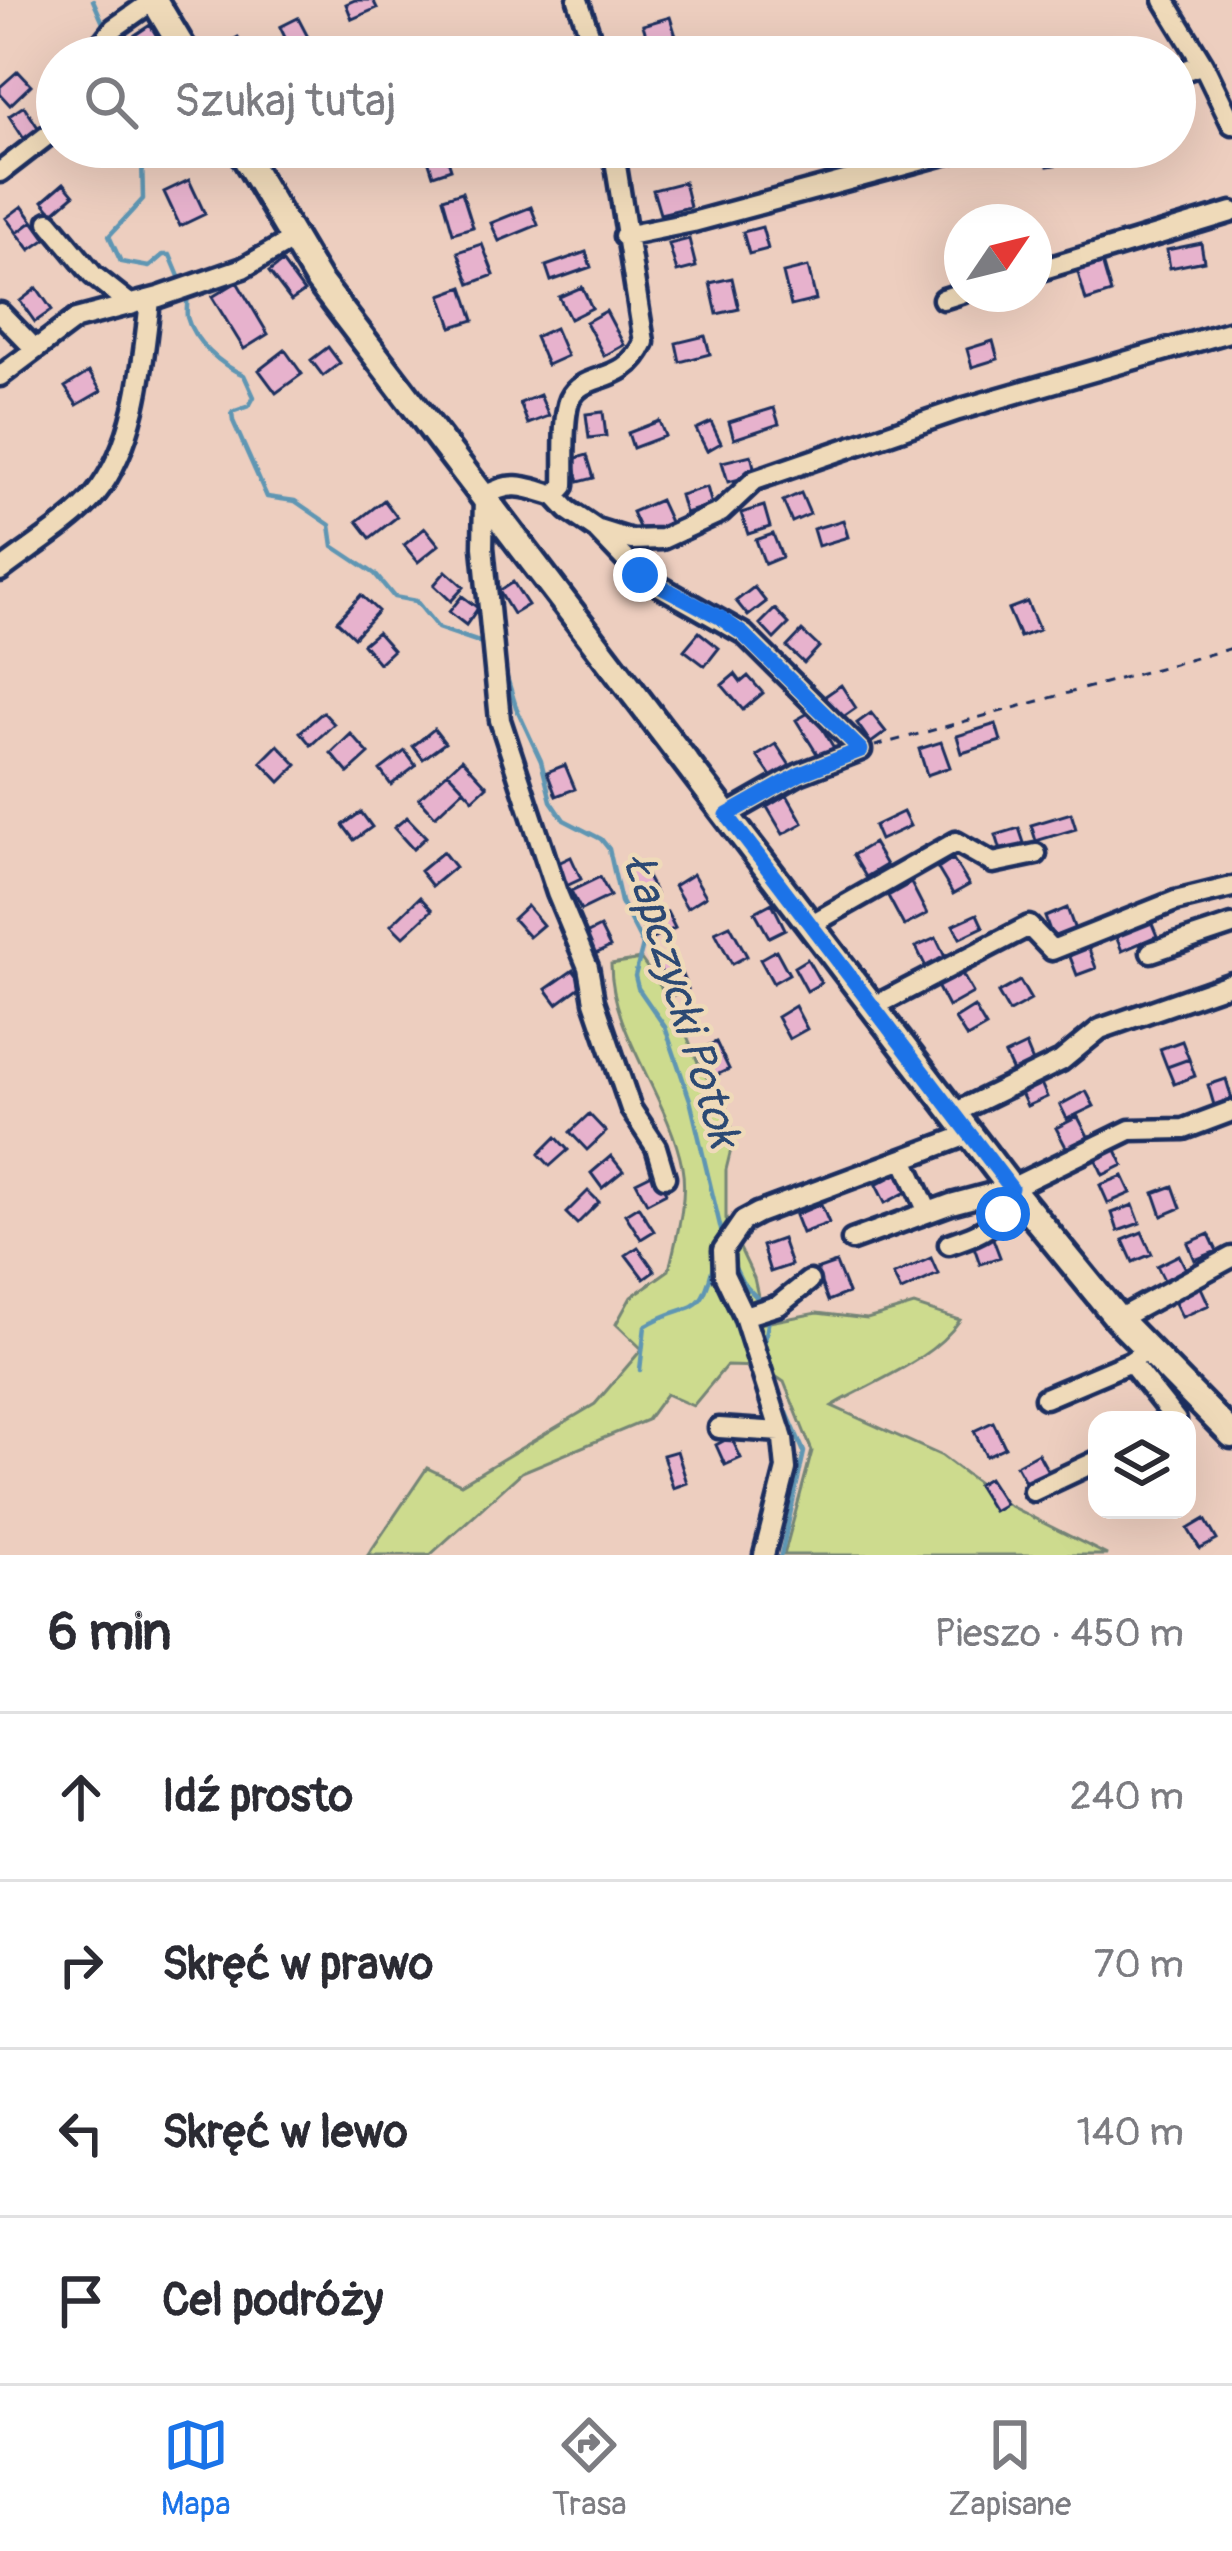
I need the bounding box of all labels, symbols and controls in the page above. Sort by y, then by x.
search box [36,36,1196,168]
icon: search [78,69,144,135]
text: Szukaj tutaj [174,74,396,130]
north arrow [944,204,1052,312]
route end [613,548,667,602]
water label: Łapczycki Potok [610,848,753,1158]
route start [976,1187,1030,1241]
map controls [1088,1411,1196,1519]
button: layers [1088,1411,1196,1519]
text: 6 min [48,1601,171,1665]
text: Pieszo · 450 m [935,1609,1184,1658]
icon: ahead [48,1764,114,1830]
text: Idź prosto [162,1769,353,1825]
text: 240 m [1070,1772,1184,1821]
icon: right [48,1932,114,1998]
text: Skręć w prawo [162,1937,433,1993]
text: 70 m [1094,1940,1184,1989]
icon: left [48,2100,114,2166]
text: Skręć w lewo [162,2105,408,2161]
text: 140 m [1076,2108,1184,2157]
icon: arrive [48,2268,114,2334]
text: Cel podróży [162,2273,383,2329]
tab: Mapa [161,2412,231,2525]
tab: Trasa [552,2412,627,2525]
tab: Zapisane [948,2412,1071,2525]

